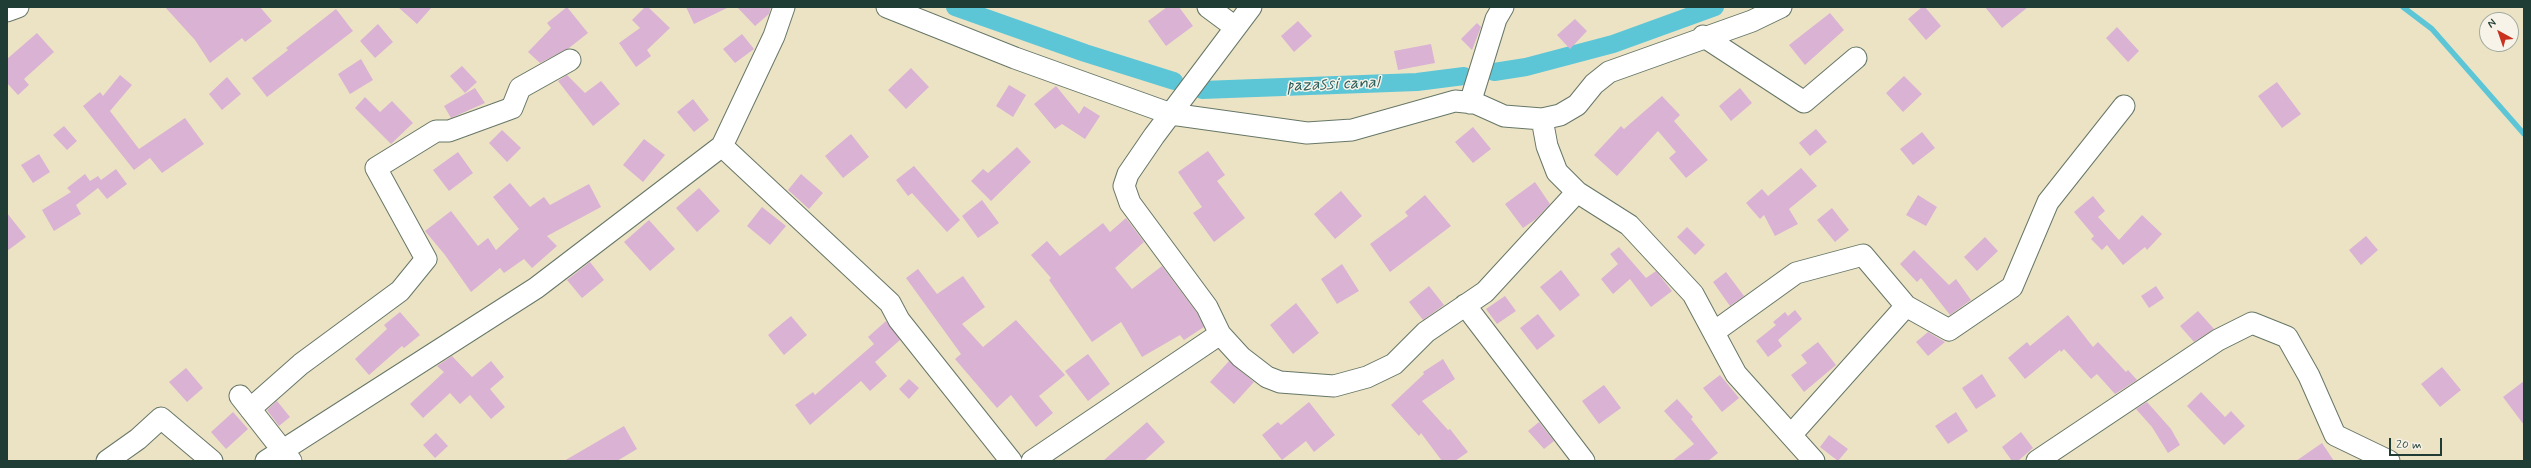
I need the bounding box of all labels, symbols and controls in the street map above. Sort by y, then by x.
north arrow [2479,12,2519,52]
text: N [2485,16,2499,31]
water label: pazassi canal [1286,73,1380,97]
scale bar [2391,430,2444,456]
text: 20 m [2396,437,2422,453]

